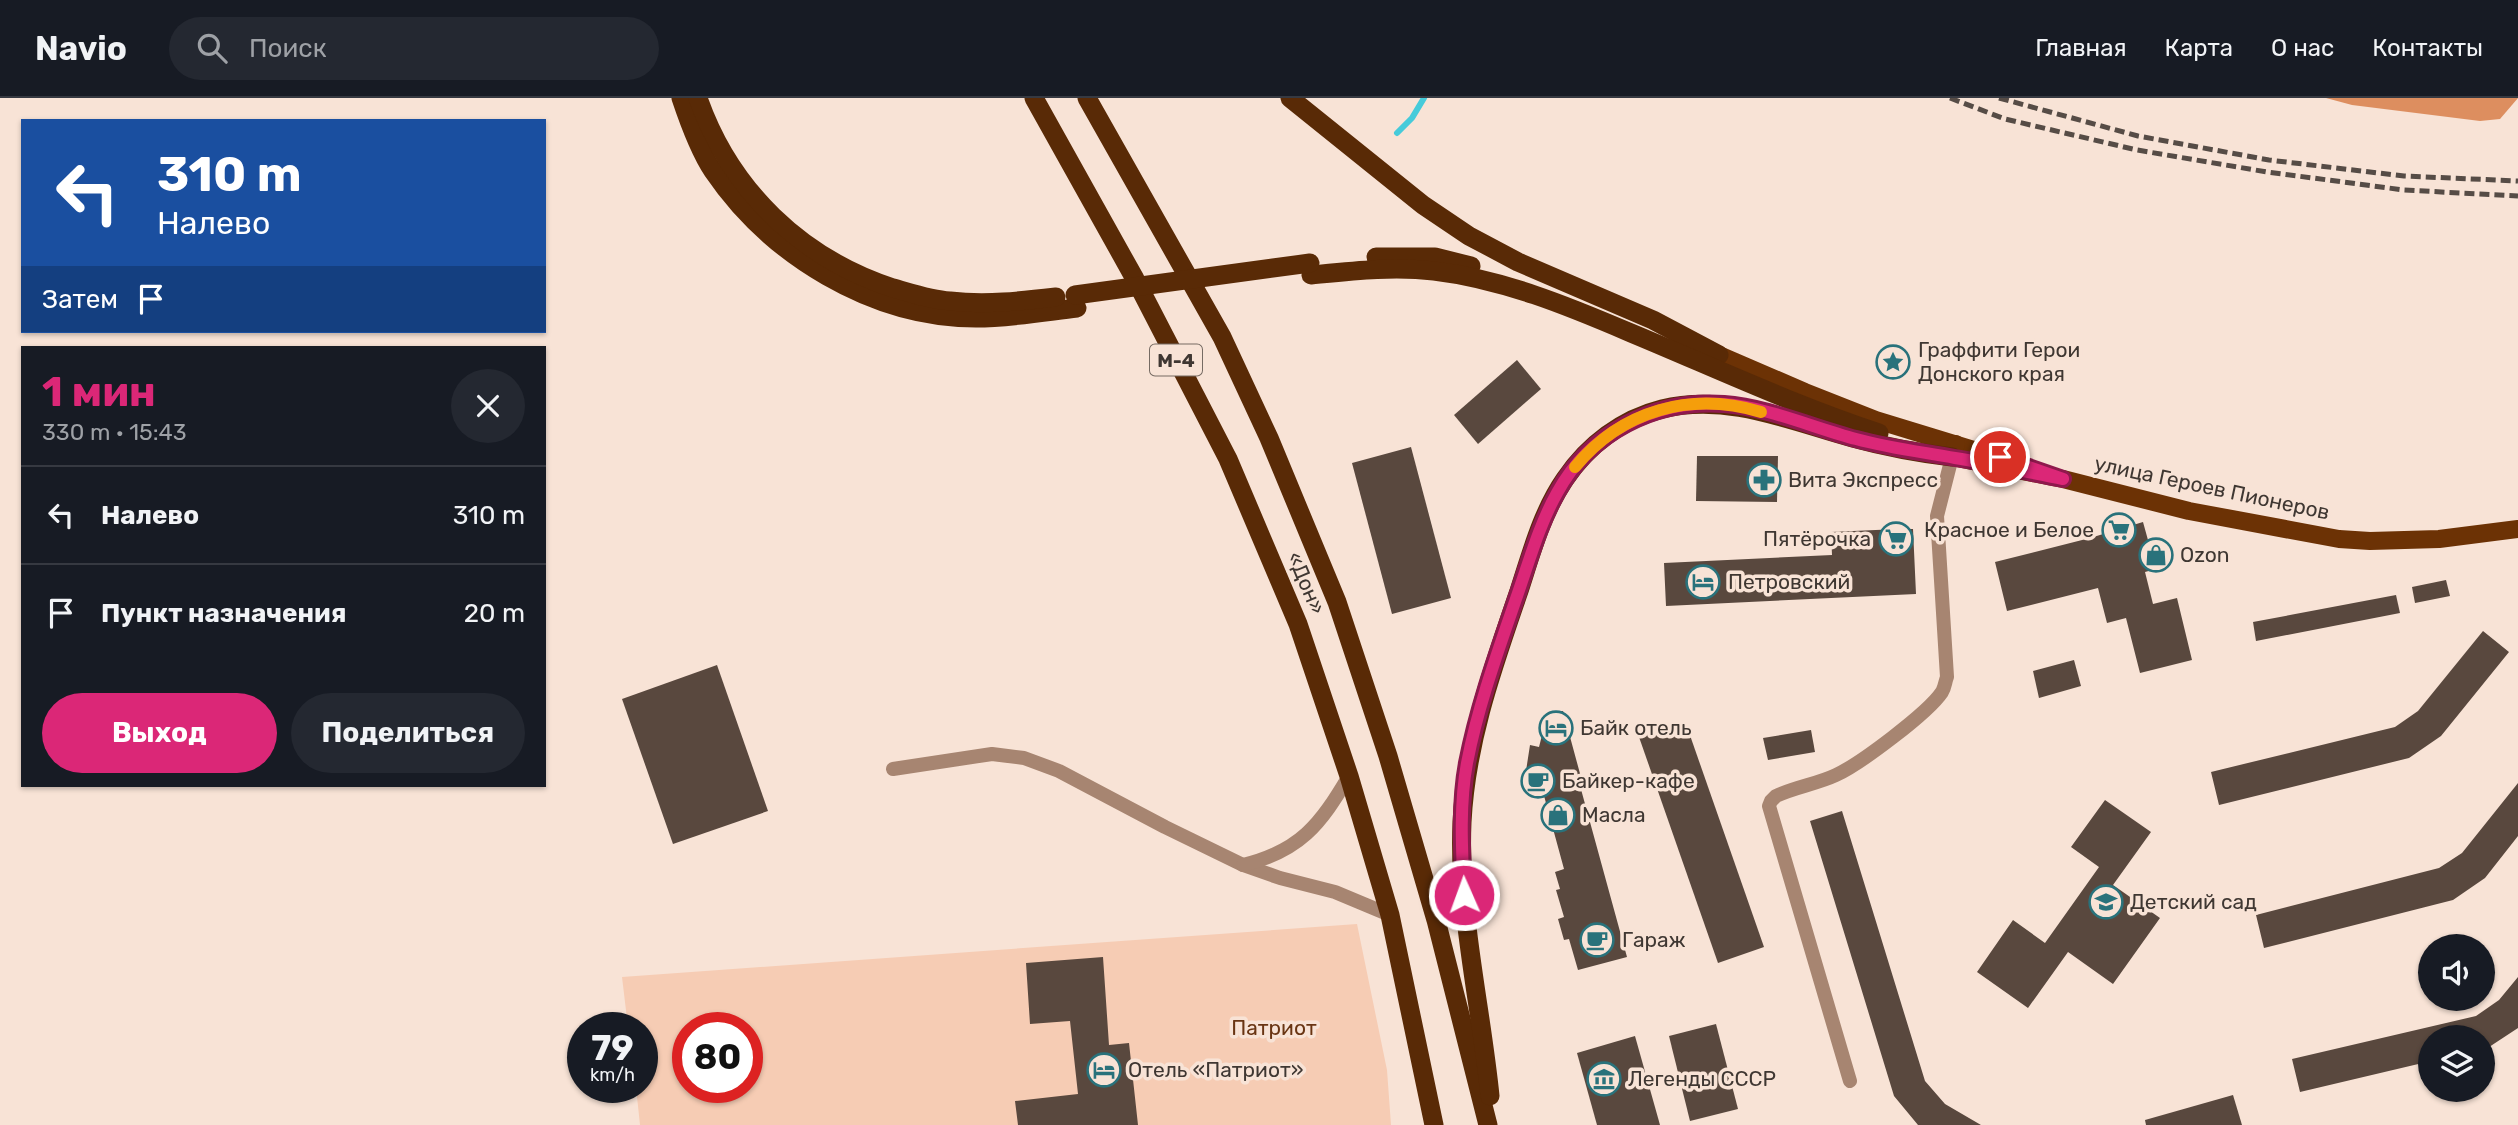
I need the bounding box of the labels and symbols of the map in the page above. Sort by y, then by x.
place label: Граффити Герои Донского края [1918,337,2080,386]
place icon: Граффити Герои Донского края [1874,343,1912,381]
road number: М-4 [1150,344,1202,376]
pin [1970,427,2030,487]
street label: улица Героев Пионеров [2092,450,2332,525]
pharmacy icon: Вита Экспресс [1745,461,1783,499]
place label: Вита Экспресс [1788,467,1938,492]
supermarket icon: Красное и Белое [2100,511,2138,549]
place label: Красное и Белое [1924,517,2094,542]
supermarket icon: Пятёрочка [1877,520,1915,558]
place label: Пятёрочка [1763,526,1871,551]
shop icon: Ozon [2137,536,2175,574]
place label: Ozon [2180,542,2230,567]
street label: «Дон» [1282,548,1331,618]
hotel icon: Петровский [1684,563,1722,601]
place label: Петровский [1728,569,1850,594]
hotel icon: Байк отель [1537,709,1575,747]
place label: Байк отель [1580,715,1691,740]
cafe icon: Байкер-кафе [1519,762,1557,800]
place label: Байкер-кафе [1562,768,1695,793]
shop icon: Масла [1539,796,1577,834]
place label: Масла [1582,802,1646,827]
position arrow [1427,858,1501,932]
school or university icon: Детский сад [2087,883,2125,921]
place label: Детский сад [2130,889,2257,914]
cafe icon: Гараж [1578,921,1616,959]
place label: Гараж [1622,927,1686,952]
speed limit sign: 80 [672,1012,763,1103]
park label: Патриот [1231,1015,1317,1040]
hotel icon: Отель «Патриот» [1085,1051,1123,1089]
place label: Отель «Патриот» [1128,1057,1303,1082]
museum icon: Легенды СССР [1585,1060,1623,1098]
place label: Легенды СССР [1628,1066,1776,1091]

